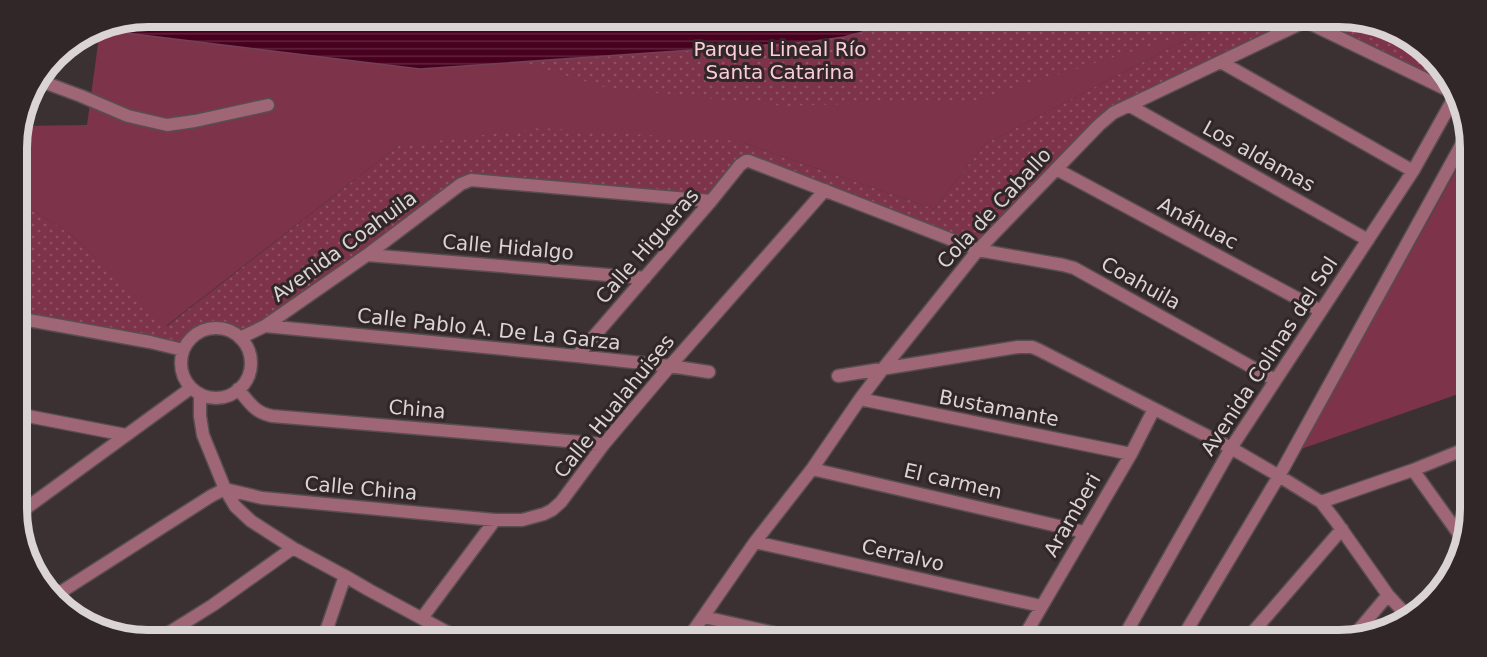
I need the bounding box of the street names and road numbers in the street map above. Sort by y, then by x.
street label: Los aldamas [1199,115,1319,197]
street label: Cola de Caballo [932,143,1056,273]
street label: Calle Higueras [590,183,704,309]
street label: Avenida Coahuila [267,185,421,307]
street label: Anáhuac [1154,192,1242,254]
street label: Calle Hidalgo [441,229,575,265]
street label: Coahuila [1097,251,1185,315]
street label: Avenida Colinas del Sol [1196,252,1342,460]
street label: Calle Pablo A. De La Garza [356,303,622,355]
street label: Calle Hualahuises [549,329,679,483]
street label: Bustamante [937,385,1061,431]
street label: China [387,395,447,423]
street label: El carmen [902,458,1004,504]
street label: Aramberi [1039,469,1105,561]
street label: Calle China [304,471,418,505]
street label: Cerralvo [859,534,947,576]

